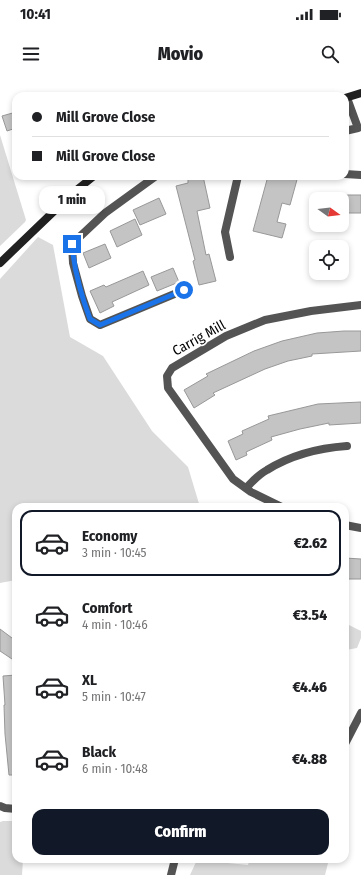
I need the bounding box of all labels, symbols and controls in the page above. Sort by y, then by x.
text: 10:41 [20,5,51,23]
icon: menu [20,43,42,65]
text: Movio [158,43,203,65]
icon: search [319,43,341,65]
text: Mill Grove Close [56,108,155,126]
text: Mill Grove Close [56,147,155,165]
callout: 1 min [39,186,105,214]
text: 1 min [58,192,86,207]
north arrow [309,192,349,232]
map controls [309,192,349,280]
route end [63,235,81,253]
button: locate [309,240,349,280]
route start [175,281,193,299]
street label: Carrig Mill [170,316,229,359]
icon: car [34,525,70,561]
text: Economy [82,527,137,545]
text: €2.62 [294,534,327,552]
text: 3 min · 10:45 [82,545,147,560]
icon: car [34,597,70,633]
text: Comfort [82,599,133,617]
text: €3.54 [293,606,327,624]
text: 4 min · 10:46 [82,617,148,632]
icon: car [34,669,70,705]
text: XL [82,671,97,689]
text: €4.46 [292,678,327,696]
text: 5 min · 10:47 [82,689,146,704]
icon: car [34,741,70,777]
text: Black [82,743,116,761]
text: €4.88 [292,750,327,768]
text: 6 min · 10:48 [82,761,148,776]
button: Confirm [32,809,329,855]

